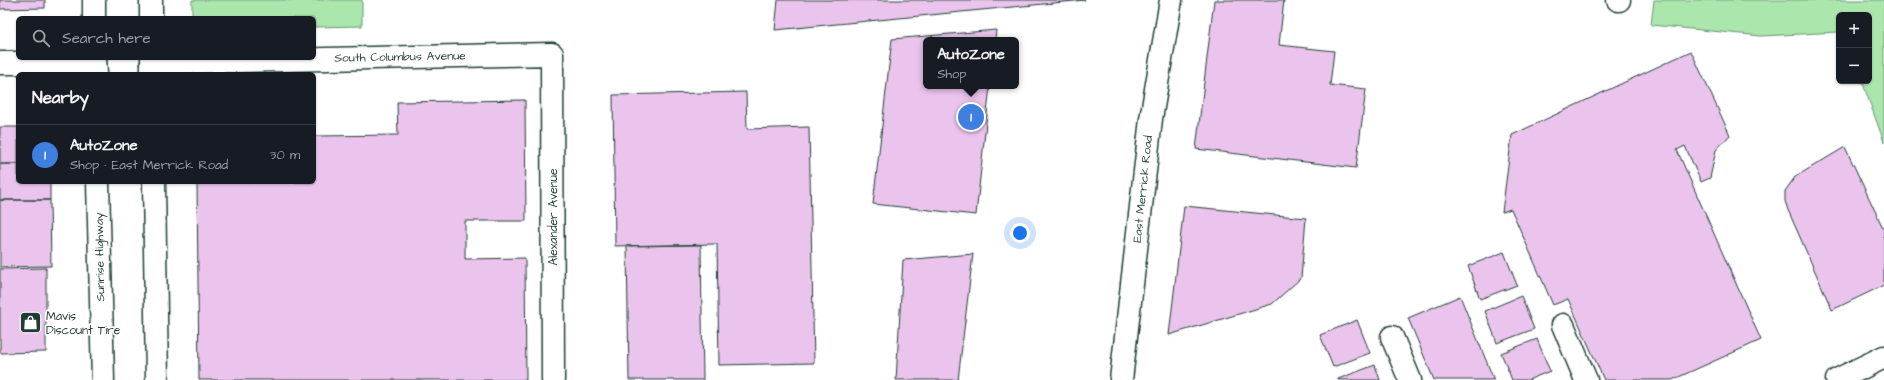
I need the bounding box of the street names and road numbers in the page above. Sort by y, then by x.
street label: South Columbus Avenue [334,47,466,67]
street label: East Merrick Road [1129,135,1157,243]
street label: Alexander Avenue [545,168,562,265]
street label: Sunrise Highway [91,212,110,302]

